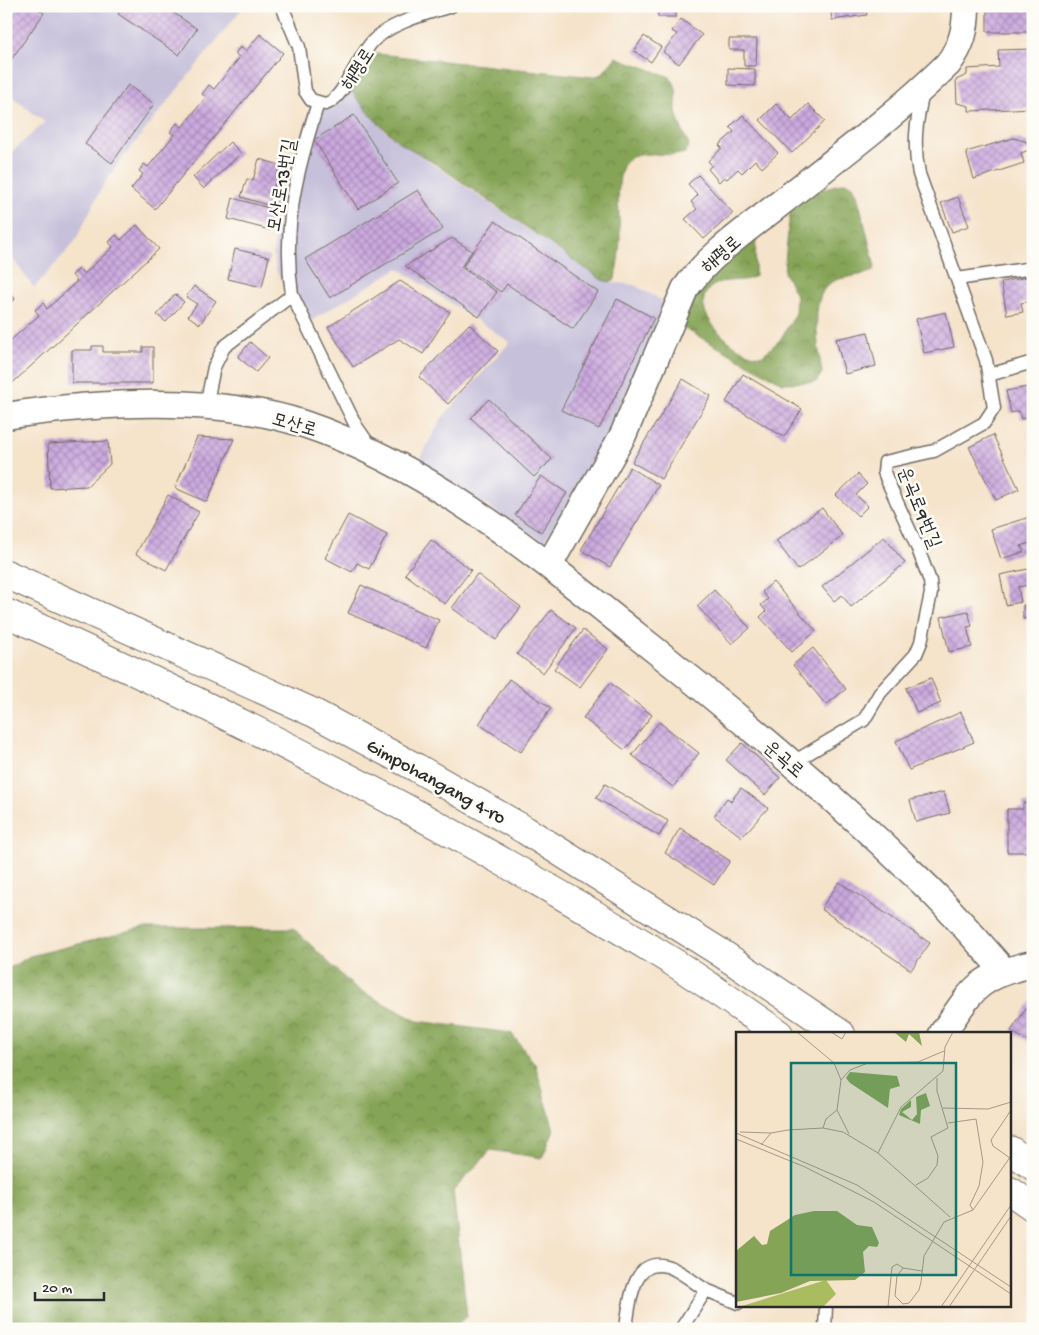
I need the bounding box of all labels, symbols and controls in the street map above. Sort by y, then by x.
street label: 해평로 [337,44,381,95]
street label: 모산로13번길 [264,137,303,234]
street label: 해평로 [697,232,747,279]
street label: 모산로 [269,409,319,444]
street label: 운곡로9번길 [891,464,945,552]
street label: Gimpohangang 4-ro [362,735,509,831]
street label: 운곡로 [758,737,808,784]
inset map [736,1032,1012,1308]
scale bar [35,1270,104,1302]
text: 20 m [42,1280,72,1298]

